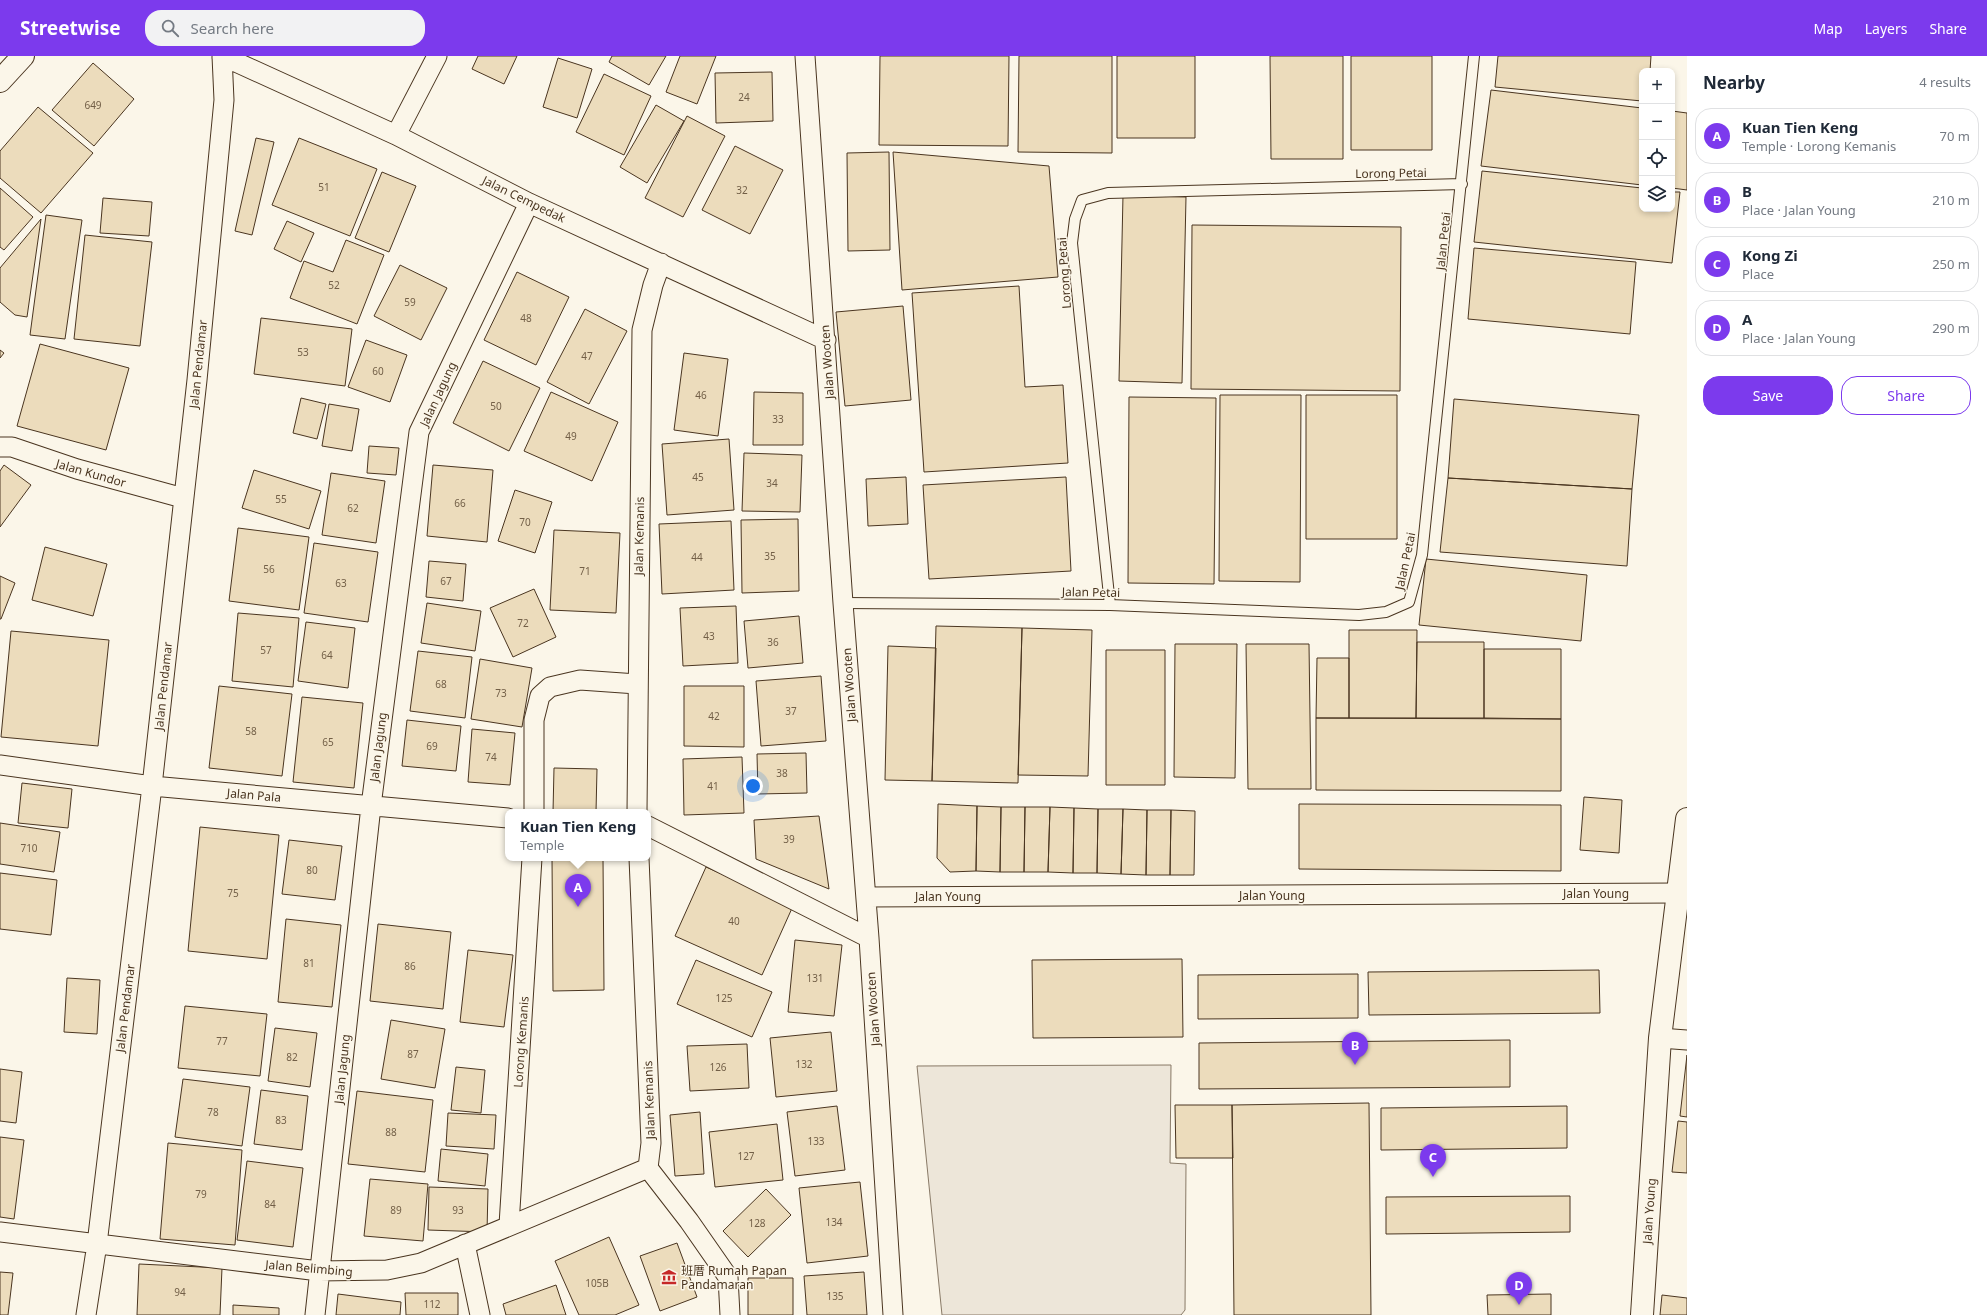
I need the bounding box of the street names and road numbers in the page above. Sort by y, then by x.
street label: Lorong Petai [1355,164,1427,182]
street label: Jalan Cempedak [479,171,569,227]
street label: Jalan Petai [1431,211,1455,272]
street label: Lorong Petai [1053,237,1075,309]
street label: Jalan Pendamar [185,319,211,410]
street label: Jalan Wooten [816,324,838,401]
street label: Jalan Jagung [415,359,460,430]
street label: Jalan Kundor [53,455,128,491]
street label: Jalan Kemanis [630,496,648,577]
street label: Jalan Petai [1390,531,1419,592]
street label: Jalan Petai [1061,583,1120,601]
street label: Jalan Pendamar [150,641,176,732]
street label: Jalan Wooten [838,647,860,724]
street label: Jalan Jagung [365,711,391,784]
street label: Jalan Pala [225,784,282,806]
street label: Jalan Young [1562,885,1629,902]
street label: Jalan Young [1238,887,1305,904]
street label: Jalan Young [914,888,981,905]
street label: Jalan Pendamar [111,963,139,1054]
street label: Jalan Wooten [862,971,884,1048]
street label: Lorong Kemanis [509,995,533,1088]
street label: Jalan Jagung [330,1033,354,1106]
street label: Jalan Kemanis [639,1060,659,1141]
street label: Jalan Young [1638,1177,1660,1246]
street label: Jalan Belimbing [264,1256,353,1280]

